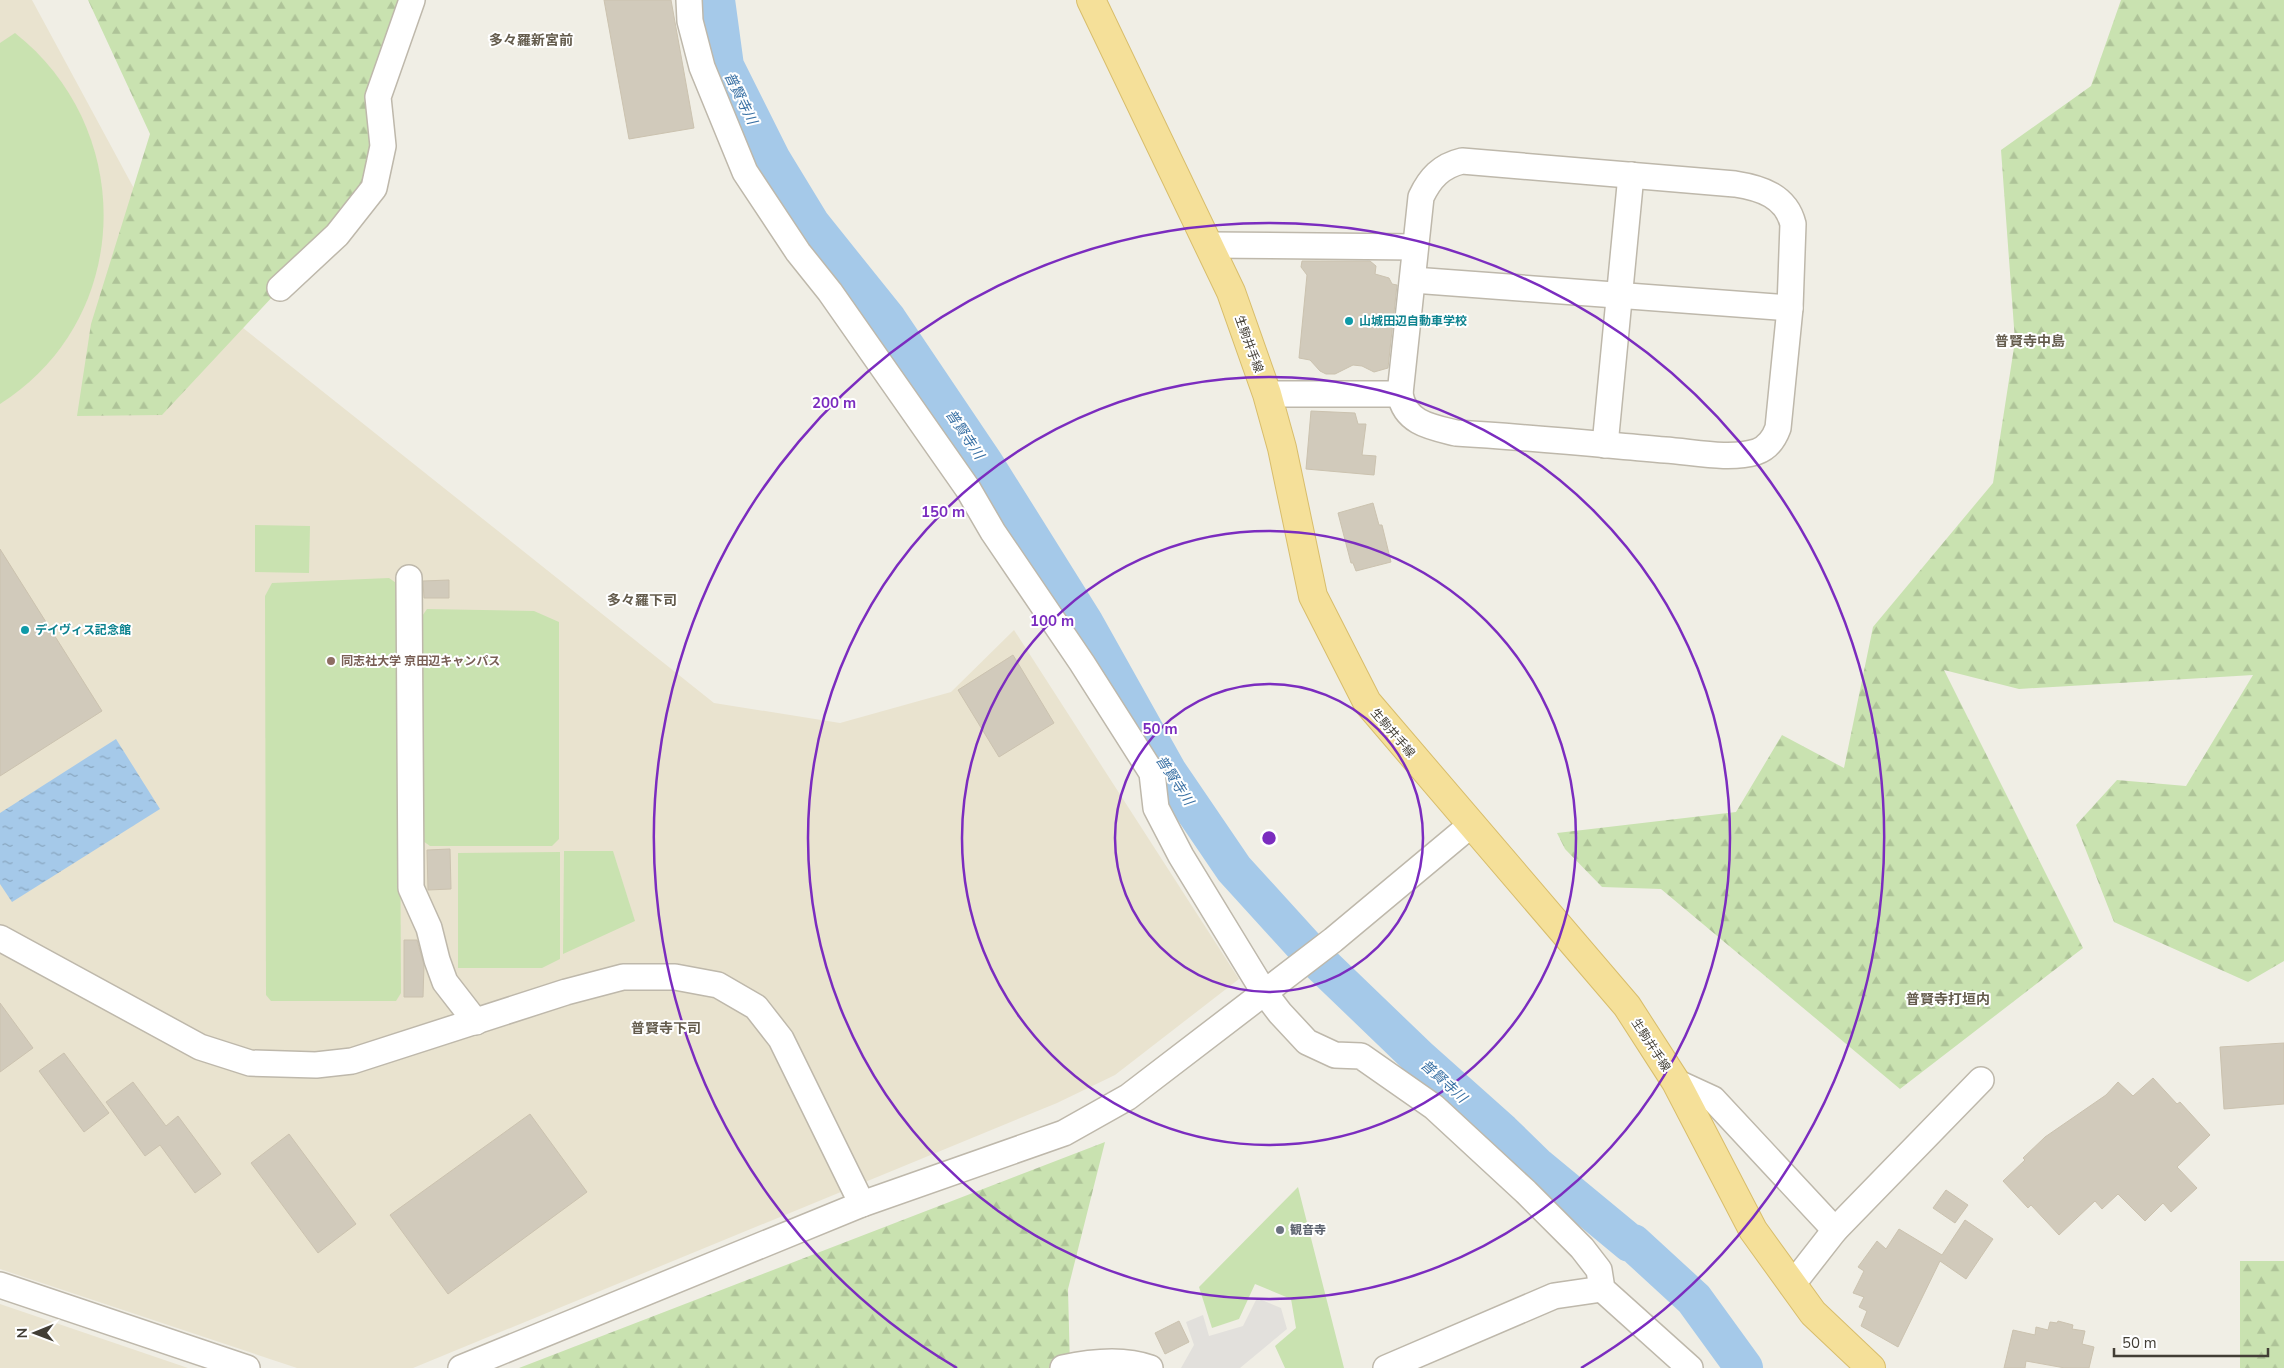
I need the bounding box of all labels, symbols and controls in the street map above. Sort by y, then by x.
district label: 多々羅新宮前 [489,31,573,50]
water label: 普賢寺川 [720,69,762,129]
street label: 生駒井手線 [1231,313,1267,375]
place label: 山城田辺自動車学校 [1359,313,1467,329]
marker: 山城田辺自動車学校 [1343,315,1355,327]
district label: 普賢寺中島 [1995,332,2065,351]
text: 200 m [812,393,856,413]
water label: 普賢寺川 [941,406,989,464]
text: 150 m [921,502,965,522]
district label: 多々羅下司 [607,591,677,610]
text: 100 m [1030,611,1074,631]
place label: デイヴィス記念館 [35,622,131,638]
marker: デイヴィス記念館 [19,624,31,636]
place label: 同志社大学 京田辺キャンパス [341,653,500,669]
marker: 同志社大学 京田辺キャンパス [325,655,337,667]
street label: 生駒井手線 [1367,705,1419,761]
text: 50 m [1142,719,1178,739]
water label: 普賢寺川 [1151,752,1199,811]
centre of rings [1260,829,1278,847]
district label: 普賢寺打垣内 [1906,990,1990,1009]
street label: 生駒井手線 [1628,1015,1674,1075]
district label: 普賢寺下司 [631,1019,701,1038]
water label: 普賢寺川 [1417,1056,1472,1109]
place label: 観音寺 [1290,1222,1326,1238]
marker: 観音寺 [1274,1224,1286,1236]
north arrow [10,1308,60,1358]
scale bar [2114,1326,2268,1358]
text: N [13,1328,32,1339]
text: 50 m [2122,1333,2157,1353]

